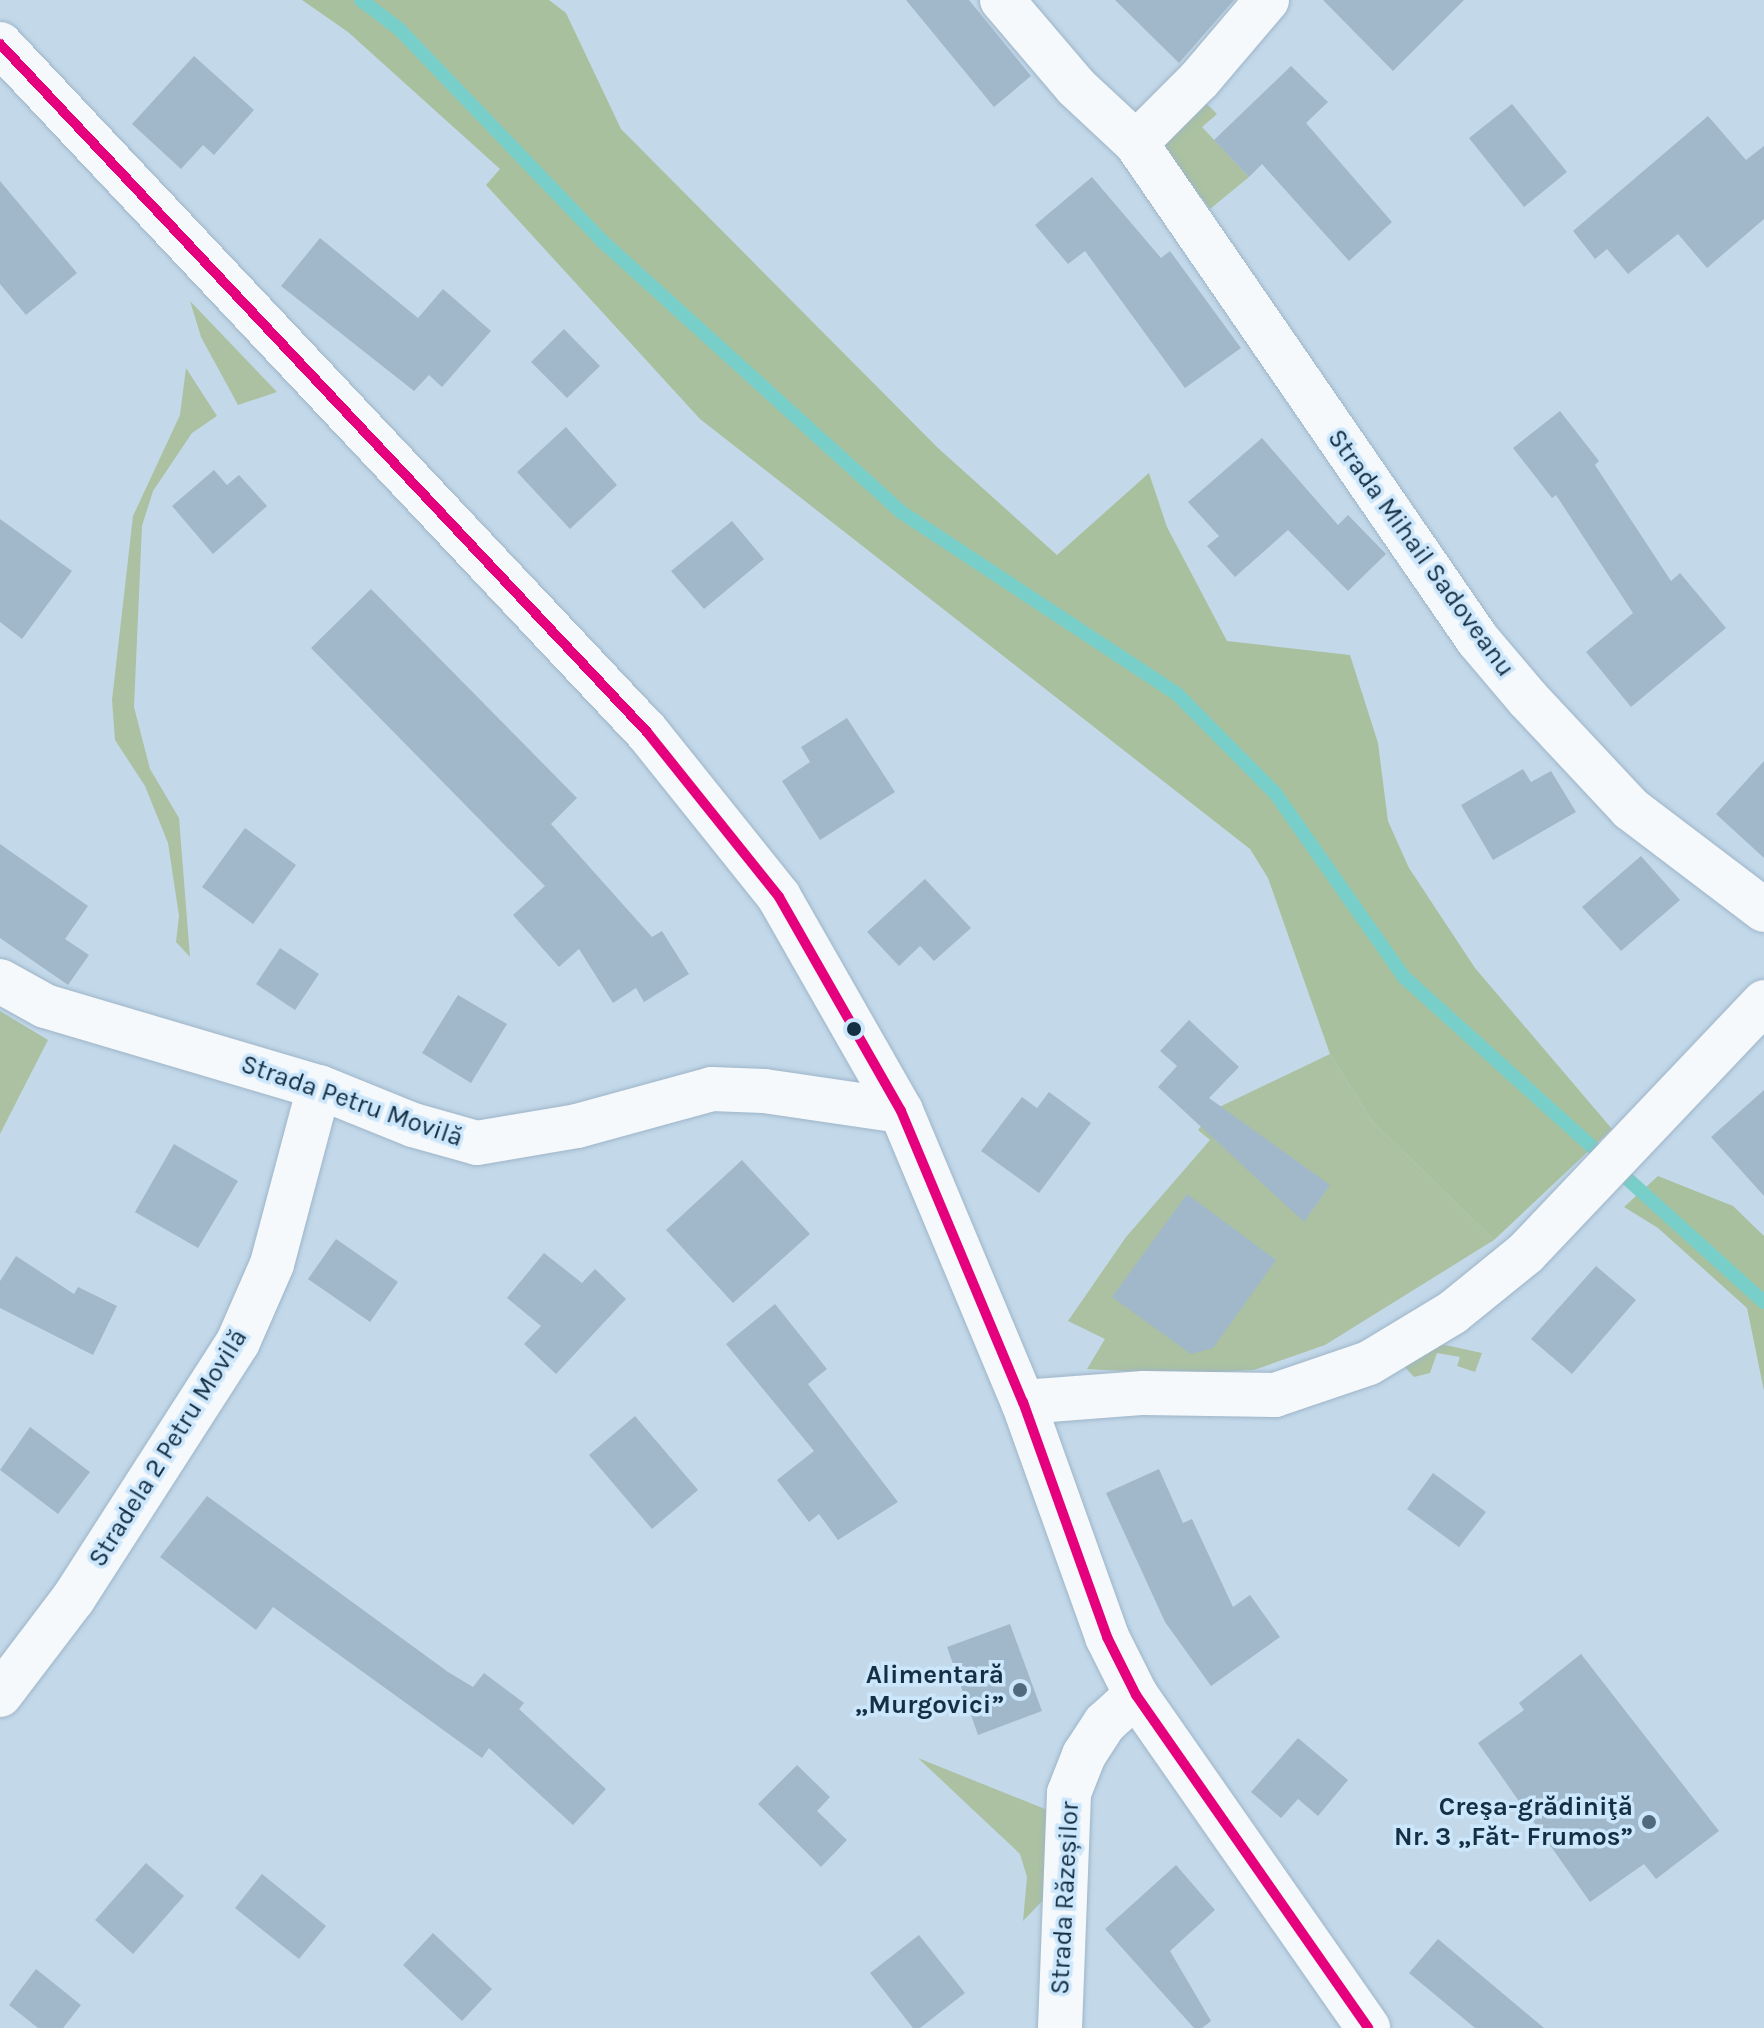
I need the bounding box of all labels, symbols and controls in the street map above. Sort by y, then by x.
street label: Strada Mihail Sadoveanu [1321,423,1521,683]
unlabelled marker [846,1021,862,1037]
street label: Strada Petru Movilă [237,1048,467,1154]
street label: Stradela 2 Petru Movilă [82,1323,254,1573]
place label: Alimentară „Murgovici” [855,1659,1004,1720]
marker: Alimentară „Murgovici” [1011,1681,1029,1699]
place label: Creşa-grădiniţă Nr. 3 „Făt- Frumos” [1394,1791,1633,1852]
street label: Strada Răzeșilor [1044,1801,1086,1995]
marker: Creşa-grădiniţă Nr. 3 „Făt- Frumos” [1640,1813,1658,1831]

